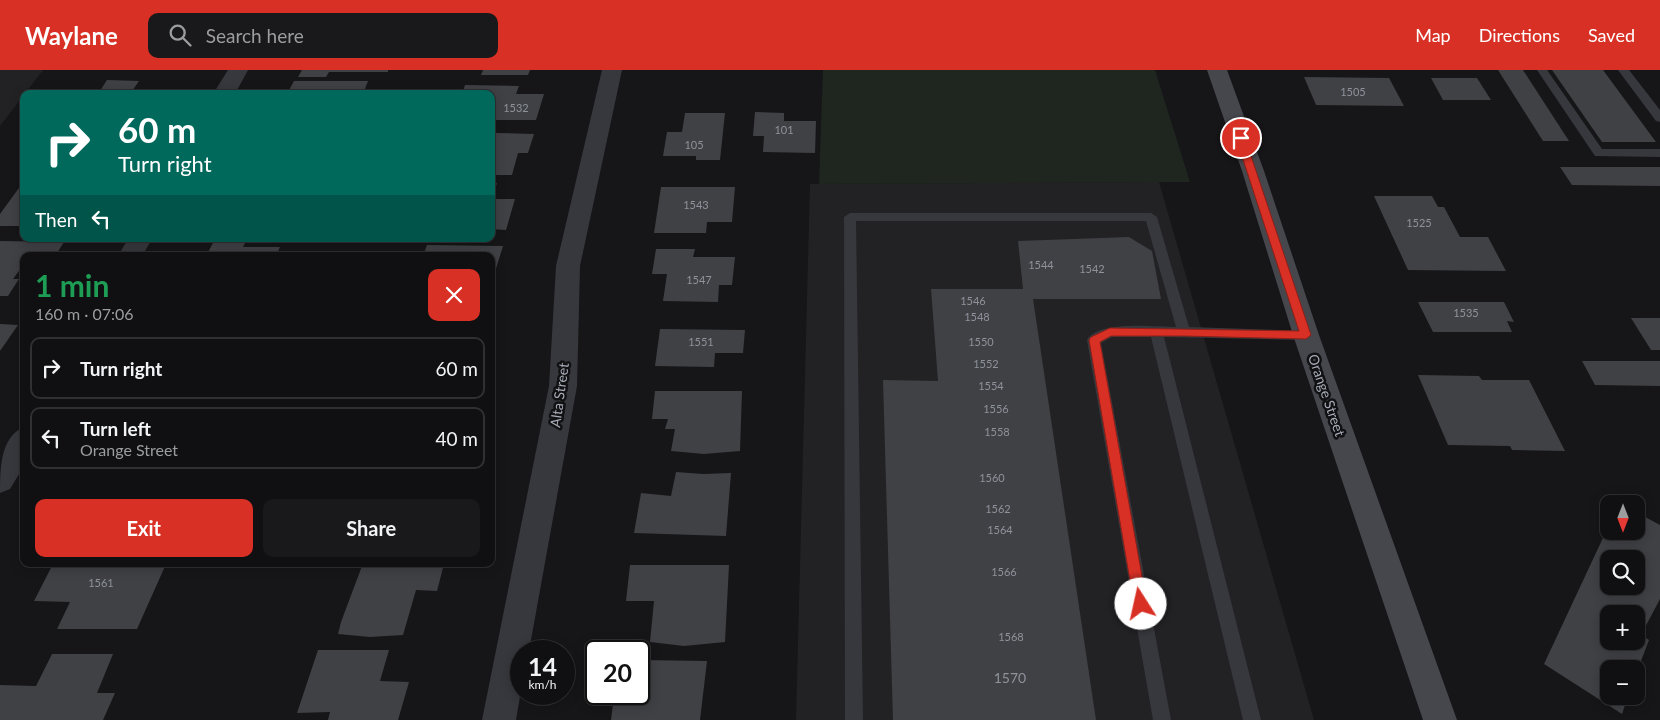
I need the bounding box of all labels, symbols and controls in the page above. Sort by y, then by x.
search box [148,13,498,58]
text: Waylane [25,21,118,50]
icon: search [166,21,194,49]
text: Search here [206,24,304,47]
text: Map [1415,24,1451,46]
text: Directions [1479,24,1560,46]
text: Saved [1588,24,1635,46]
house number: 1505 [1340,85,1366,98]
house number: 1532 [503,101,529,114]
text: 60 m [118,108,196,150]
icon: right [35,110,100,175]
pin [1220,117,1262,159]
house number: 101 [774,123,794,136]
icon: arrive [1227,124,1255,152]
house number: 105 [684,138,704,151]
text: Turn right [118,150,212,177]
house number: 1543 [683,198,709,211]
icon: left [87,205,115,233]
text: Then [35,208,77,231]
house number: 1525 [1406,216,1432,229]
house number: 1544 [1028,258,1054,271]
house number: 1542 [1079,262,1105,275]
text: 1 min [35,267,109,303]
button: close [428,269,480,321]
house number: 1547 [686,273,712,286]
house number: 1546 [960,294,986,307]
text: 160 m · 07:06 [35,304,134,323]
house number: 1535 [1453,306,1479,319]
house number: 1548 [964,310,990,323]
house number: 1551 [688,335,714,348]
house number: 1550 [968,335,994,348]
street label: Orange Street [1305,352,1349,438]
icon: right [37,354,65,382]
text: Turn right [80,357,162,380]
text: 60 m [435,357,478,380]
house number: 1552 [973,357,999,370]
street label: Alta Street [546,362,572,428]
house number: 1554 [978,379,1004,392]
house number: 1556 [983,402,1009,415]
text: Turn left [80,417,151,440]
icon: left [37,424,65,452]
house number: 1558 [984,425,1010,438]
text: 40 m [435,427,478,450]
text: Orange Street [80,440,178,459]
house number: 1560 [979,471,1005,484]
north arrow [1600,495,1645,540]
map controls [1600,495,1645,705]
button: Exit [35,499,253,557]
button: Share [263,499,480,557]
house number: 1562 [985,502,1011,515]
house number: 1564 [987,523,1013,536]
button: search [1600,550,1645,595]
house number: 1566 [991,565,1017,578]
house number: 1561 [88,576,114,589]
position arrow [1114,577,1166,629]
button: + [1600,605,1645,650]
house number: 1568 [998,630,1024,643]
speed limit sign: 20 [585,640,650,705]
text: 14 [528,651,557,681]
button: − [1600,660,1645,705]
house number: 1570 [994,669,1026,686]
text: km/h [528,677,557,692]

